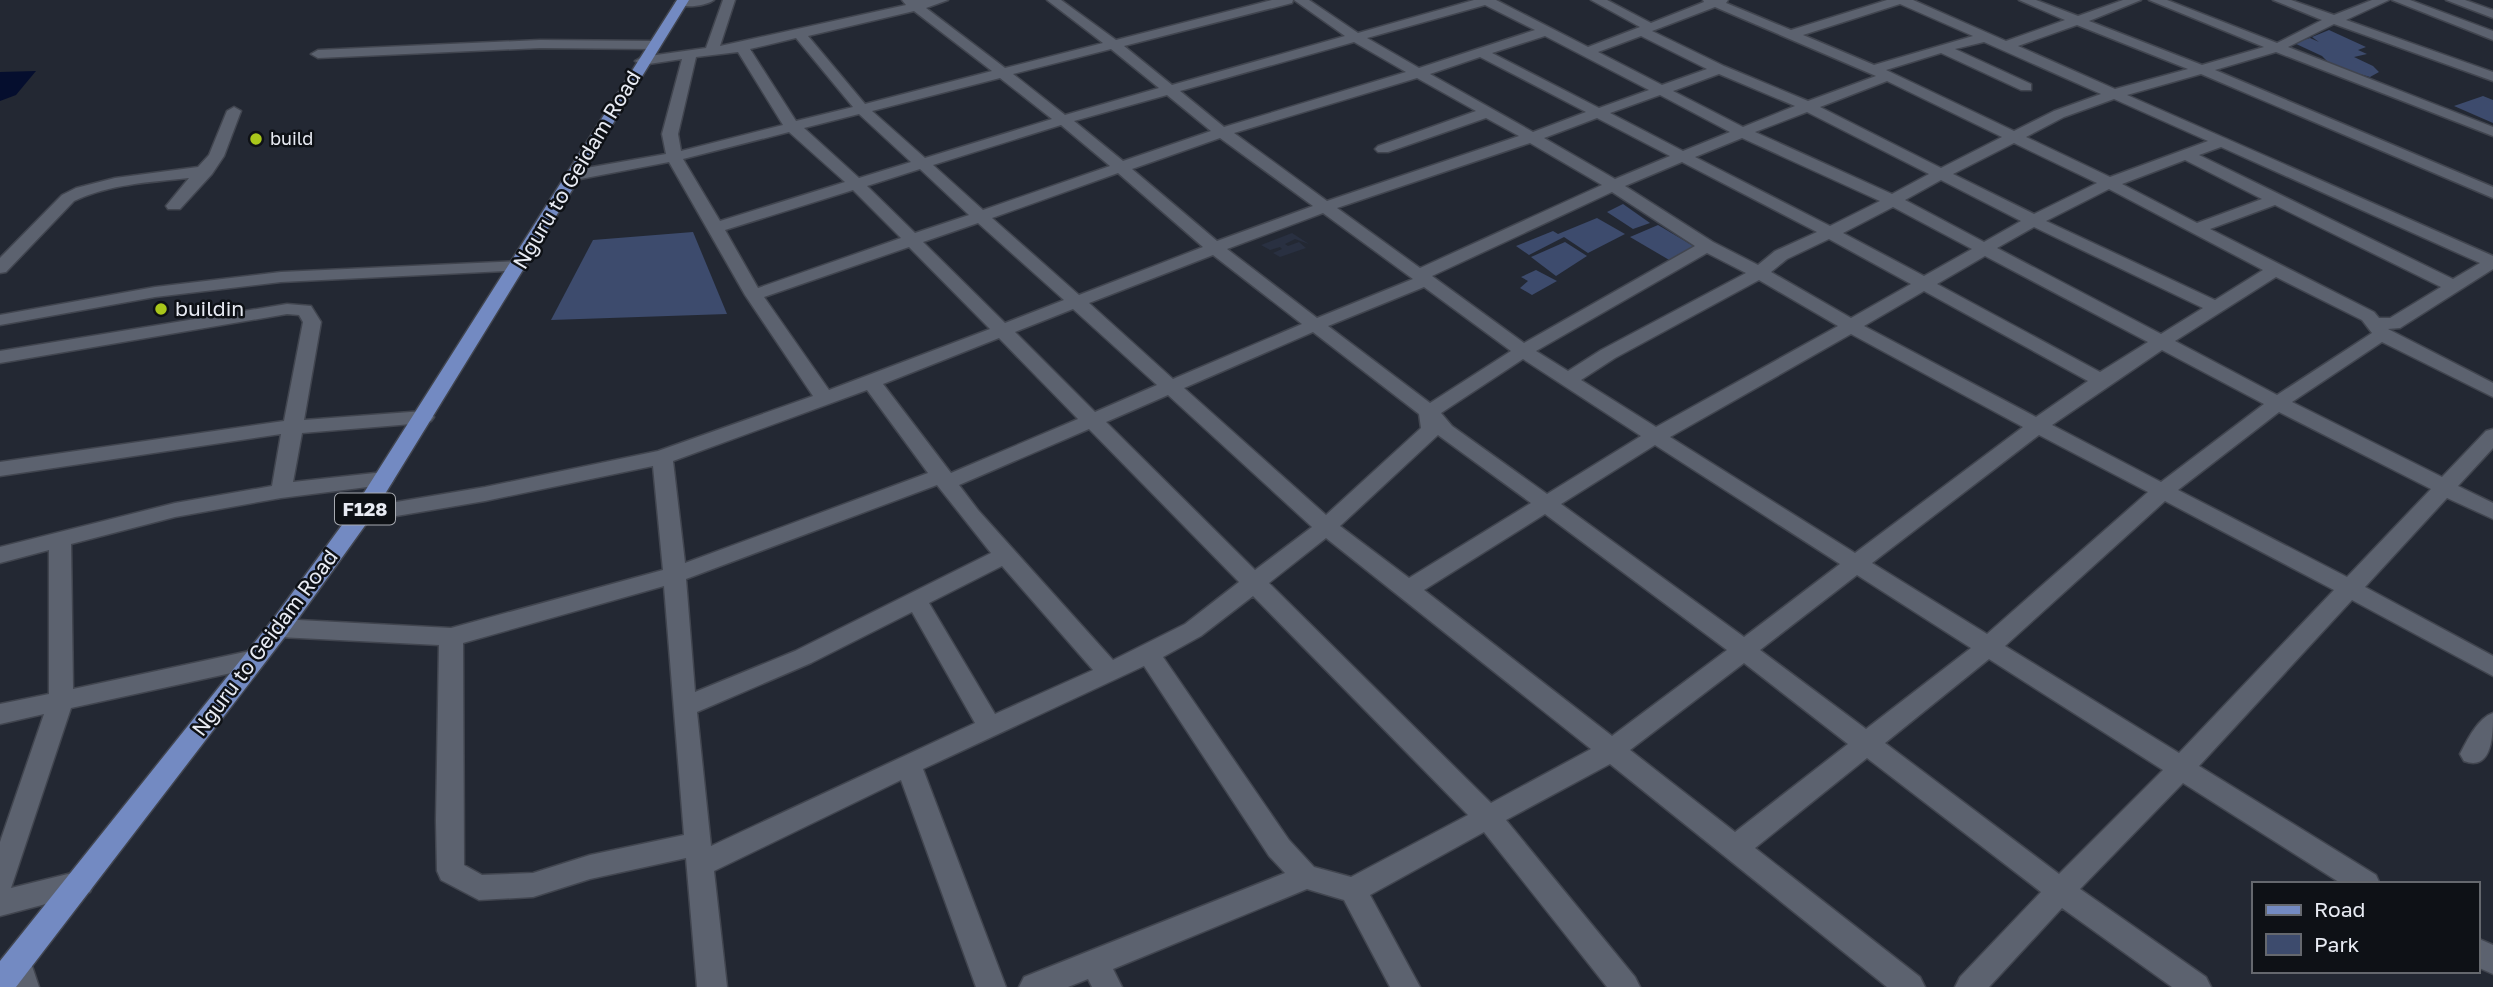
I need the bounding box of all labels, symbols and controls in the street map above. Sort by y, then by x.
street label: Nguru to Geidam Road [507,66,646,273]
place label: build [270,127,313,149]
marker: build [248,131,264,147]
place label: buildin [175,295,244,321]
marker: buildin [153,301,169,317]
road number: F128 [335,494,395,524]
street label: Nguru to Geidam Road [186,544,343,741]
legend [2252,882,2479,973]
text: Road [2314,896,2365,922]
text: Park [2314,931,2360,957]

